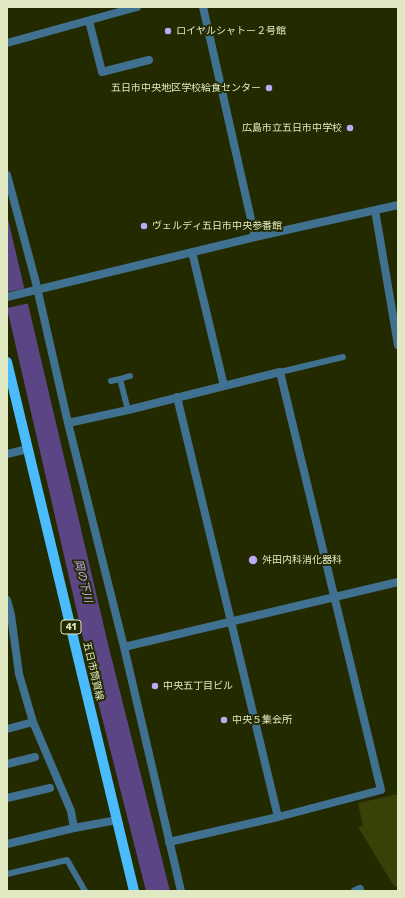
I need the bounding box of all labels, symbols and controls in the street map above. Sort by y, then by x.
place label: ロイヤルシャトー２号館 [176,25,286,37]
marker: ロイヤルシャトー２号館 [163,26,173,36]
place label: 五日市中央地区学校給食センター [111,82,261,94]
marker: 五日市中央地区学校給食センター [264,83,274,93]
place label: 広島市立五日市中学校 [242,122,342,134]
marker: 広島市立五日市中学校 [345,123,355,133]
place label: ヴェルディ五日市中央参番館 [152,220,282,232]
marker: ヴェルディ五日市中央参番館 [139,221,149,231]
marker: 舛田内科消化器科 [247,554,259,566]
place label: 舛田内科消化器科 [262,554,342,566]
water label: 岡の下川 [71,558,95,604]
road number: 41 [61,620,81,634]
street label: 五日市筒賀線 [80,640,106,702]
place label: 中央五丁目ビル [163,680,233,692]
marker: 中央五丁目ビル [150,681,160,691]
place label: 中央５集会所 [232,714,292,726]
marker: 中央５集会所 [219,715,229,725]

